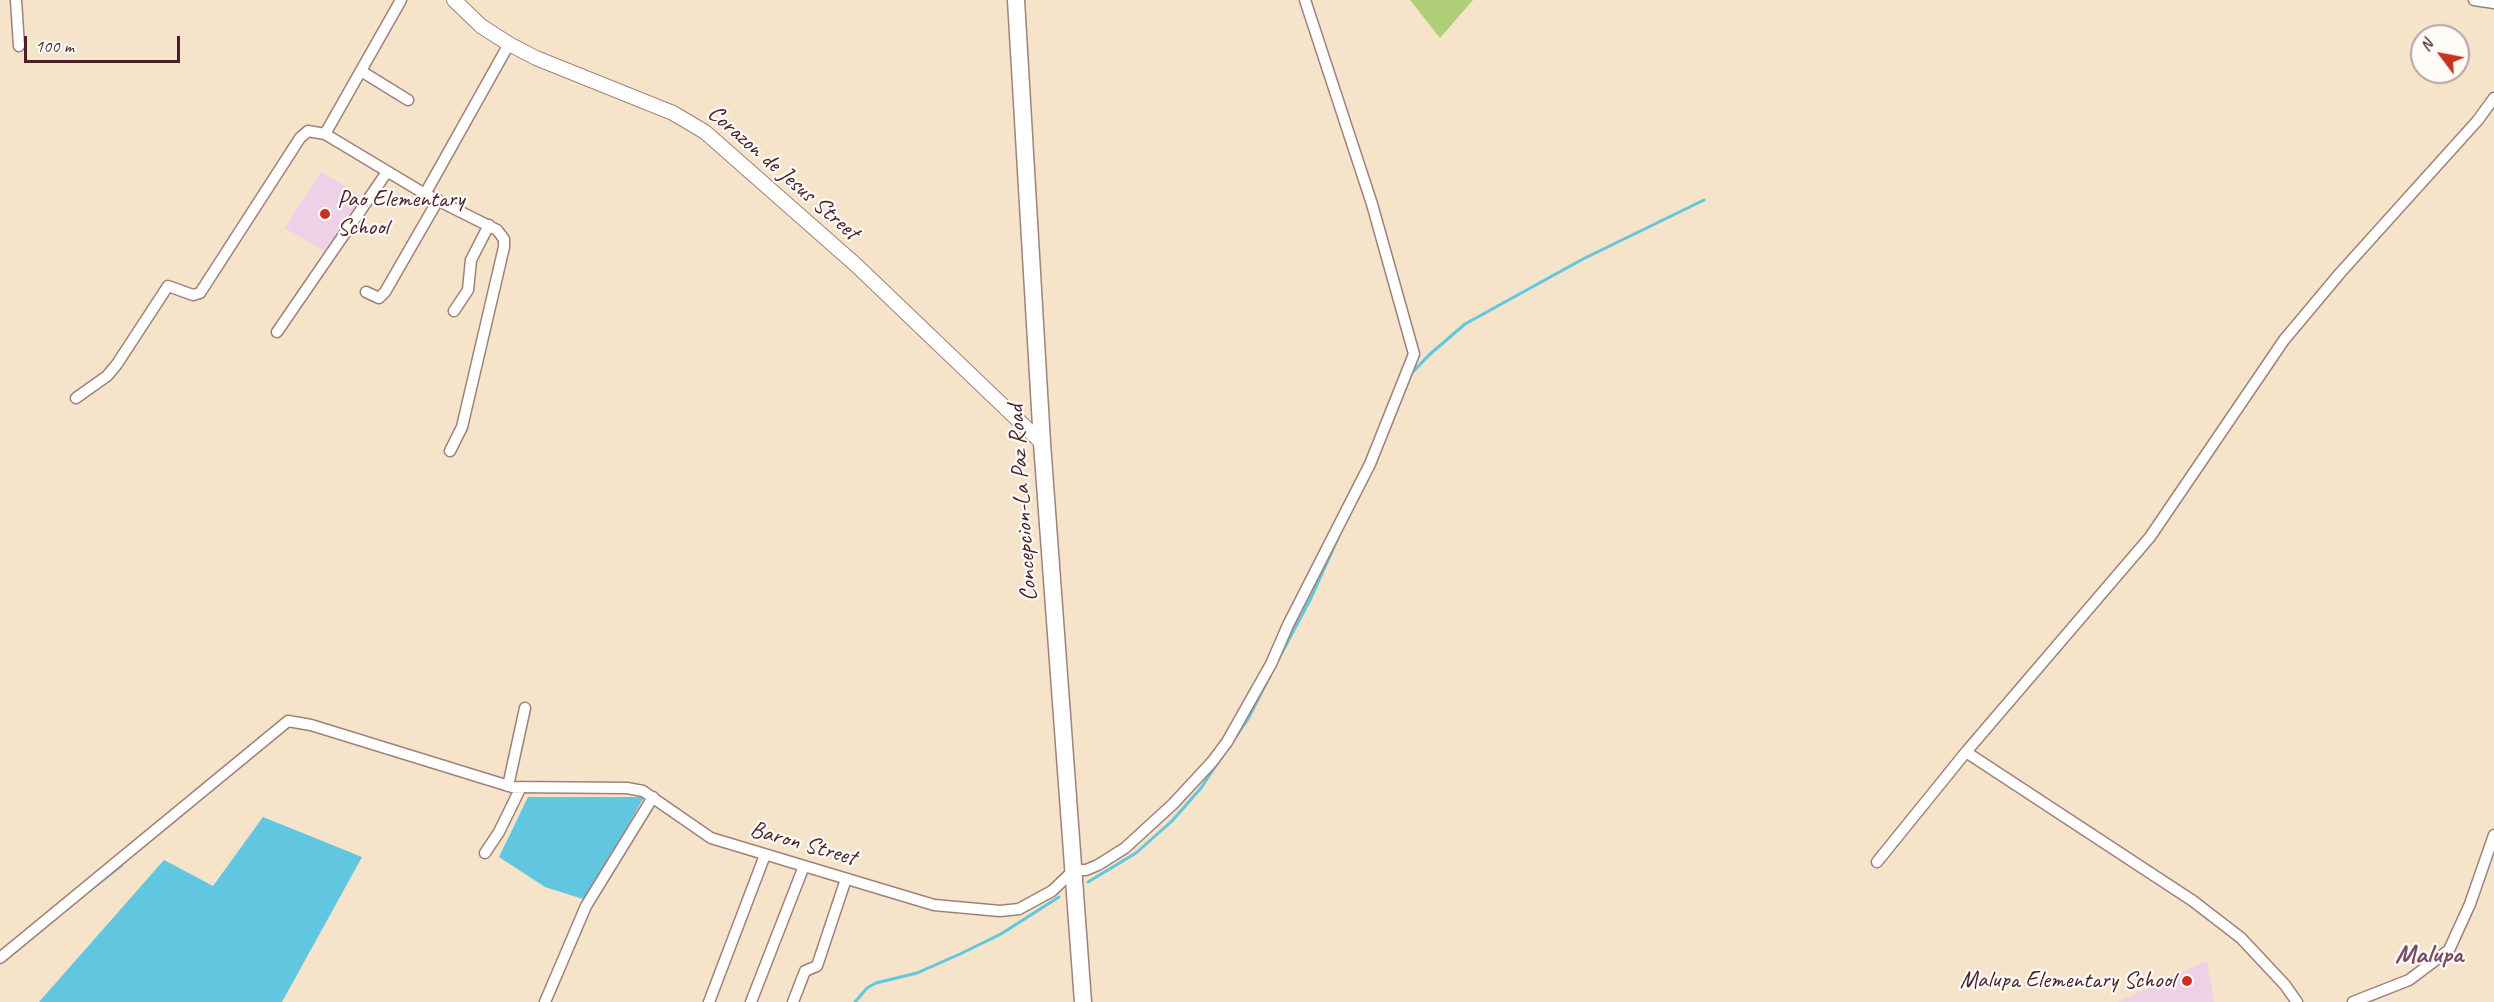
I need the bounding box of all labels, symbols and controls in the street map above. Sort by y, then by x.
scale bar [27,24,183,62]
north arrow [2410,24,2470,84]
text: 100 m [35,35,74,57]
text: N [2415,36,2438,55]
street label: Corazon de Jesus Street [701,99,865,247]
place label: Pao Elementary School [337,186,464,242]
marker: Pao Elementary School [318,207,332,221]
street label: Concepcion-La Paz Road [1002,404,1044,602]
street label: Baron Street [747,815,859,873]
district label: Malupa [2395,939,2463,971]
place label: Malupa Elementary School [1960,967,2175,995]
marker: Malupa Elementary School [2180,974,2194,988]

